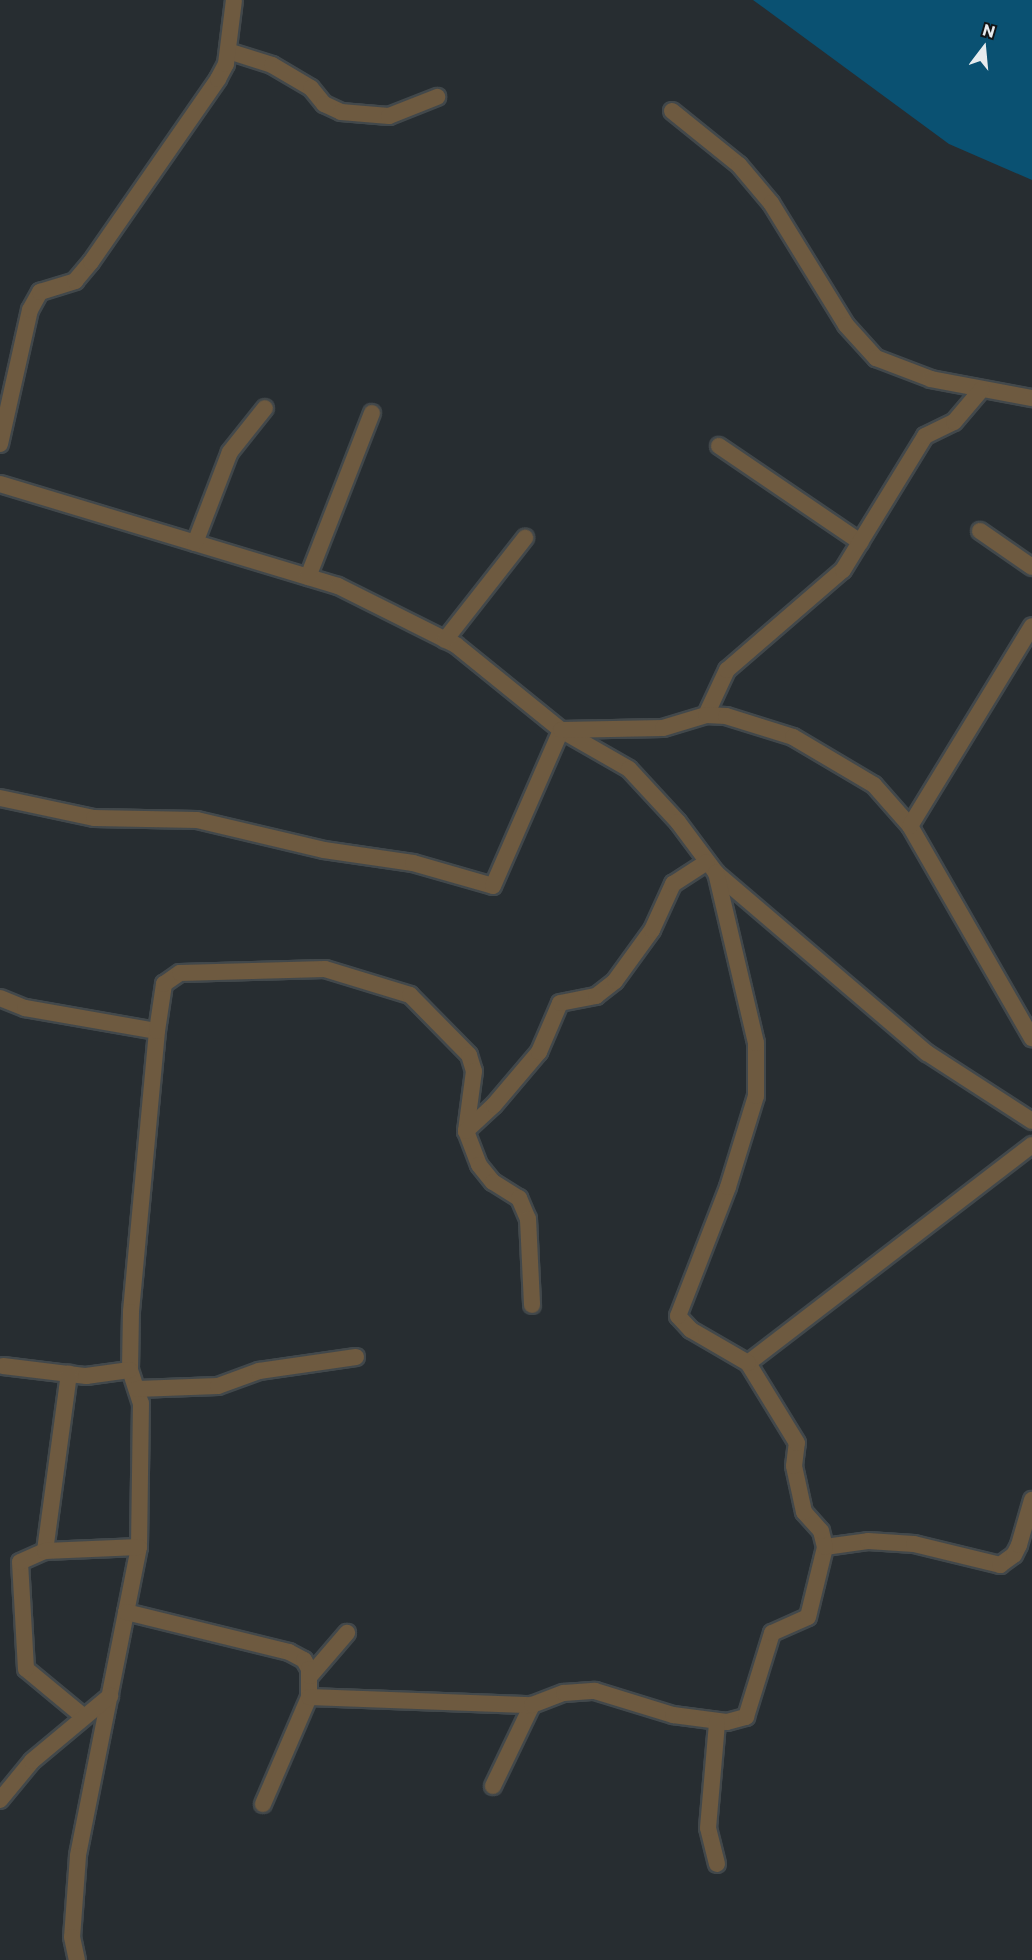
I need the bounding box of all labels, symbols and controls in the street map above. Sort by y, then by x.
north arrow [954,18,1014,78]
text: N [981,19,997,41]

